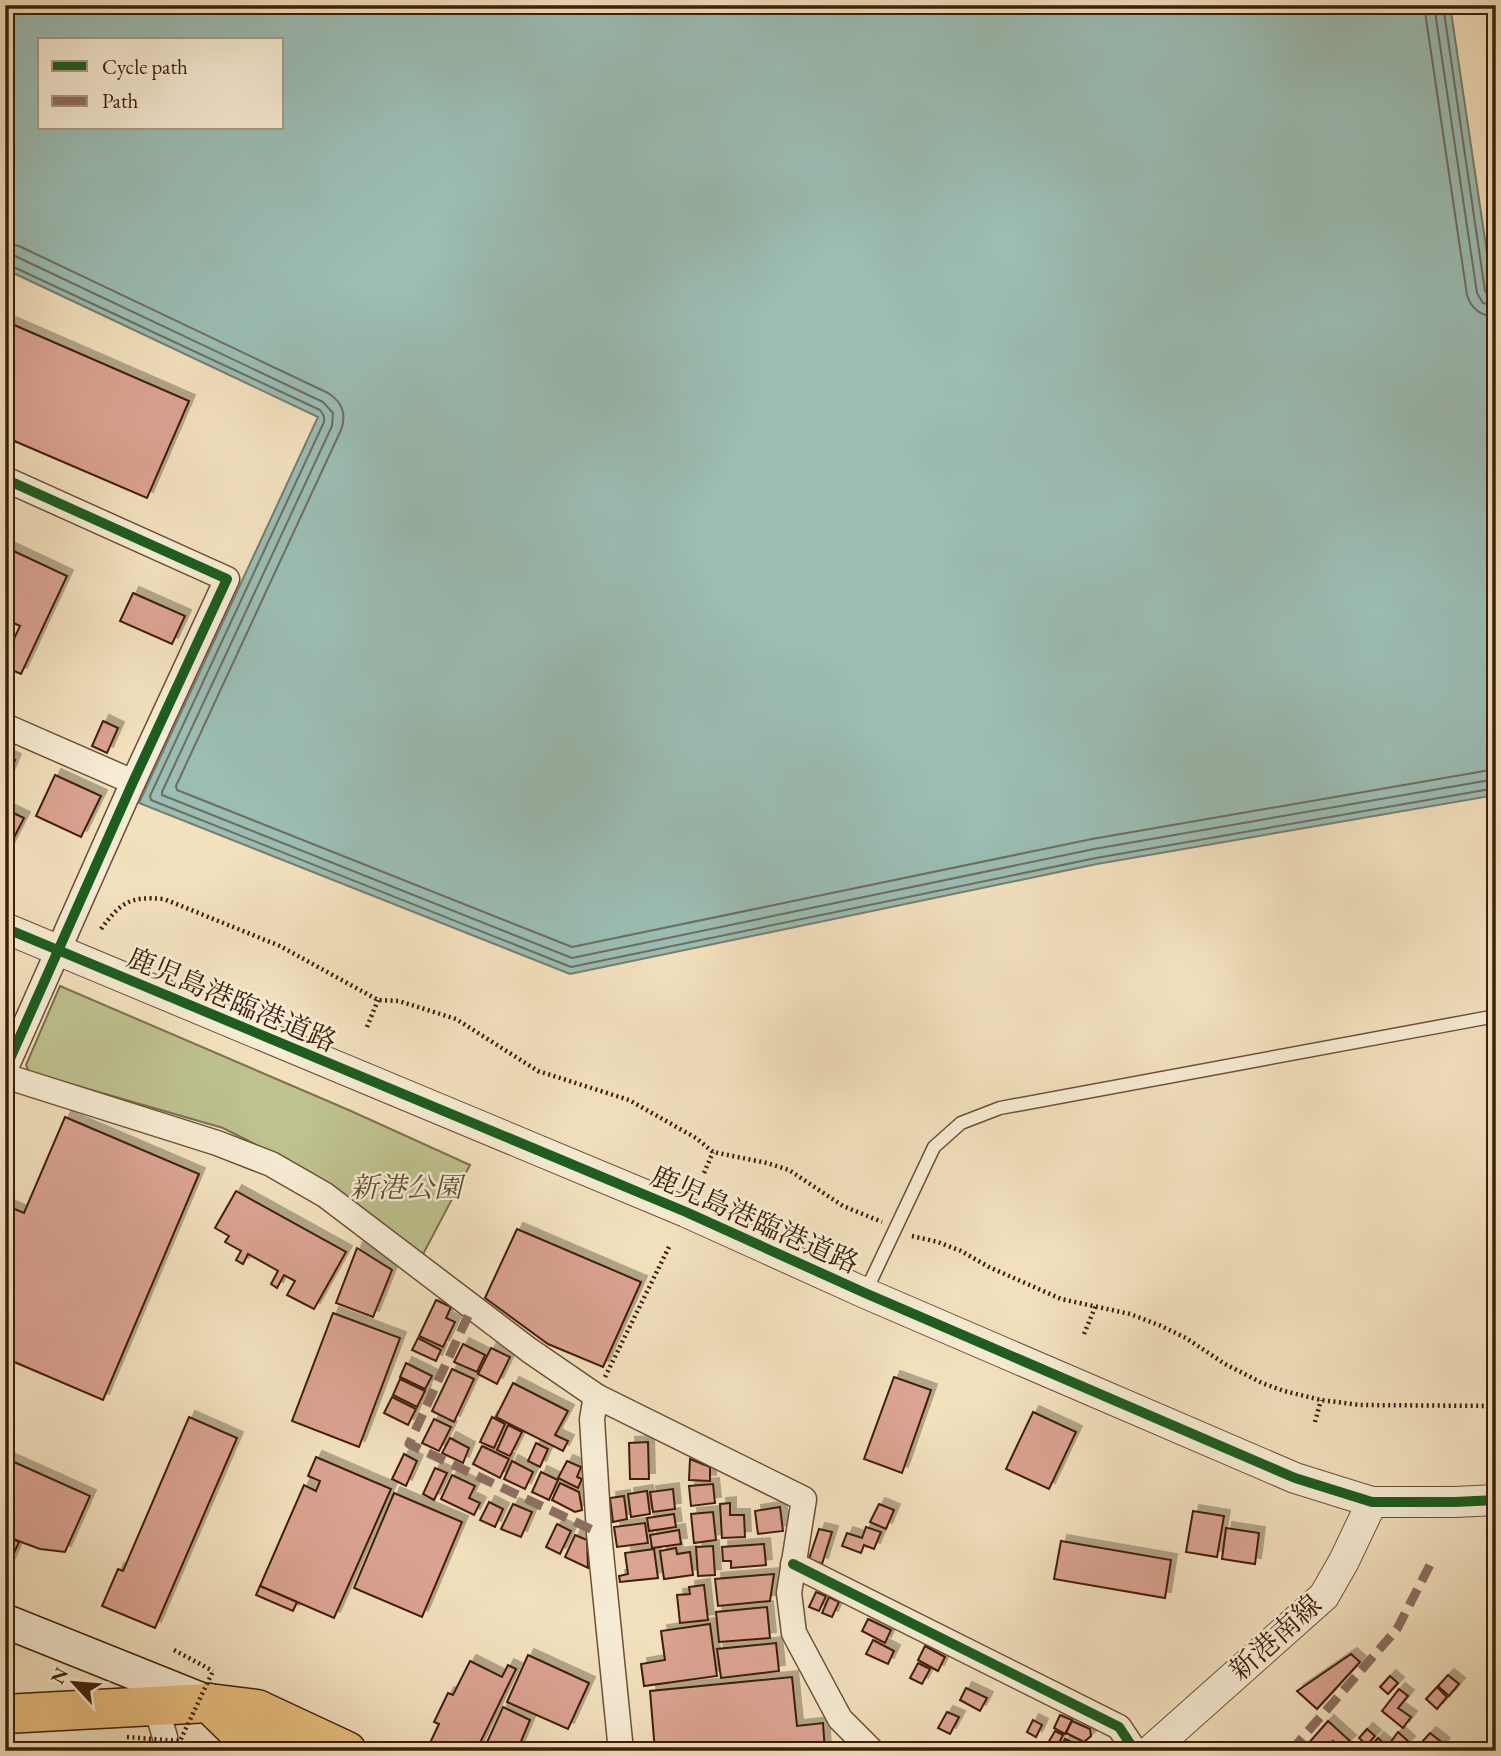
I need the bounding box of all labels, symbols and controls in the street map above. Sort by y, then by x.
legend [38,38,284,130]
text: Cycle path [102,53,188,80]
text: Path [102,87,139,114]
street label: 鹿児島港臨港道路 [122,939,342,1059]
street label: 鹿児島港臨港道路 [645,1157,865,1281]
park label: 新港公園 [350,1169,466,1205]
street label: 新港南線 [1221,1586,1329,1688]
north arrow [38,1648,108,1718]
text: N [45,1663,74,1688]

